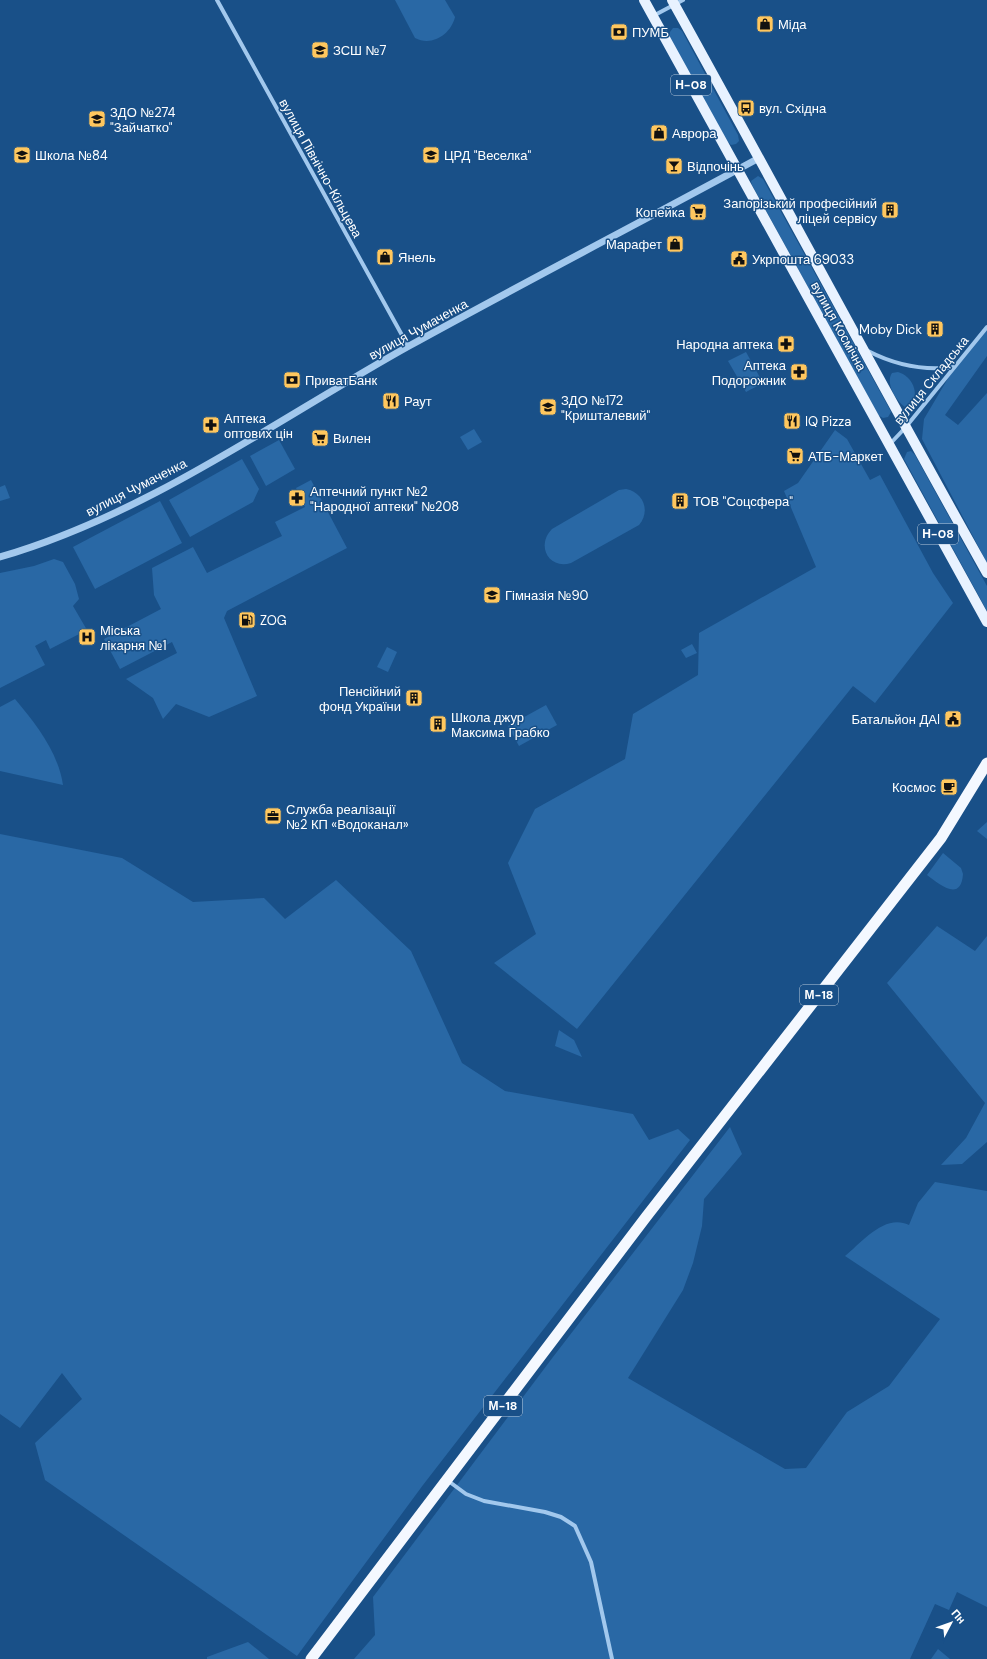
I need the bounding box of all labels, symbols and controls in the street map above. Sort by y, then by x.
shop icon: Міда [755,14,775,34]
place label: Міда [778,16,807,33]
bank icon: ПУМБ [609,22,629,42]
place label: ПУМБ [632,24,669,41]
school or university icon: ЗСШ №7 [310,40,330,60]
place label: ЗСШ №7 [333,42,386,59]
road number: Н-08 [671,75,711,95]
street label: вулиця Північно-Кільцева [275,96,366,241]
bus stop icon: вул. Східна [736,98,756,118]
place label: вул. Східна [759,100,827,117]
place label: ЗДО №274 "Зайчатко" [110,104,176,136]
school or university icon: ЗДО №274 "Зайчатко" [87,109,107,129]
shop icon: Аврора [649,123,669,143]
place label: Аврора [672,125,717,142]
school or university icon: Школа №84 [12,145,32,165]
school or university icon: ЦРД "Веселка" [421,145,441,165]
place label: Школа №84 [35,147,108,164]
place label: ЦРД "Веселка" [444,147,531,164]
bar icon: Відпочінь [664,156,684,176]
place label: Відпочінь [687,158,744,175]
place label: Запорізький професійний ліцей сервісу [723,195,877,227]
building icon: Запорізький професійний ліцей сервісу [880,200,900,220]
supermarket icon: Копейка [688,202,708,222]
place label: Копейка [635,204,686,221]
shop icon: Марафет [665,234,685,254]
place label: Марафет [606,236,662,253]
shop icon: Янель [375,247,395,267]
place label: Янель [398,249,436,266]
public building icon: Укрпошта 69033 [729,249,749,269]
place label: Укрпошта 69033 [752,251,854,268]
street label: вулиця Космічна [807,278,871,375]
street label: вулиця Чумаченка [366,295,472,364]
building icon: Moby Dick [925,319,945,339]
place label: Moby Dick [859,321,922,338]
street label: вулиця Складська [890,332,973,428]
pharmacy icon: Народна аптека [776,334,796,354]
place label: Народна аптека [676,336,774,353]
place label: Аптека Подорожник [712,357,787,389]
pharmacy icon: Аптека Подорожник [789,362,809,382]
bank icon: ПриватБанк [282,370,302,390]
place label: ПриватБанк [305,372,377,389]
restaurant icon: Раут [381,391,401,411]
place label: ЗДО №172 "Кришталевий" [561,392,651,424]
place label: Раут [404,393,432,410]
school or university icon: ЗДО №172 "Кришталевий" [538,397,558,417]
place label: Аптека оптових цін [224,410,293,442]
restaurant icon: IQ Pizza [782,411,802,431]
place label: IQ Pizza [805,413,851,430]
pharmacy icon: Аптека оптових цін [201,415,221,435]
supermarket icon: Вилен [310,428,330,448]
place label: Вилен [333,430,371,447]
supermarket icon: АТБ-Маркет [785,446,805,466]
place label: АТБ-Маркет [808,448,883,465]
street label: вулиця Чумаченка [83,454,190,520]
place label: Аптечний пункт №2 "Народної аптеки" №208 [310,483,459,515]
pharmacy icon: Аптечний пункт №2 "Народної аптеки" №208 [287,488,307,508]
building icon: ТОВ "Соцсфера" [670,491,690,511]
place label: ТОВ "Соцсфера" [693,493,793,510]
road number: Н-08 [918,524,958,544]
school or university icon: Гімназія №90 [482,585,502,605]
place label: Гімназія №90 [505,587,589,604]
fuel station icon: ZOG [237,610,257,630]
place label: ZOG [260,612,287,629]
place label: Міська лікарня №1 [100,622,167,654]
hospital icon: Міська лікарня №1 [77,627,97,647]
place label: Пенсійний фонд України [319,683,401,715]
building icon: Пенсійний фонд України [404,688,424,708]
place label: Школа джур Максима Грабко [451,709,550,741]
public building icon: Батальйон ДАI [943,709,963,729]
place label: Батальйон ДАI [851,711,940,728]
building icon: Школа джур Максима Грабко [428,714,448,734]
cafe icon: Космос [939,777,959,797]
place label: Космос [892,779,936,796]
place label: Служба реалізації №2 КП «Водоканал» [286,801,409,833]
office icon: Служба реалізації №2 КП «Водоканал» [263,806,283,826]
road number: М-18 [800,985,838,1005]
road number: М-18 [484,1396,522,1416]
north arrow [931,1603,971,1643]
text: Пн [948,1606,969,1627]

